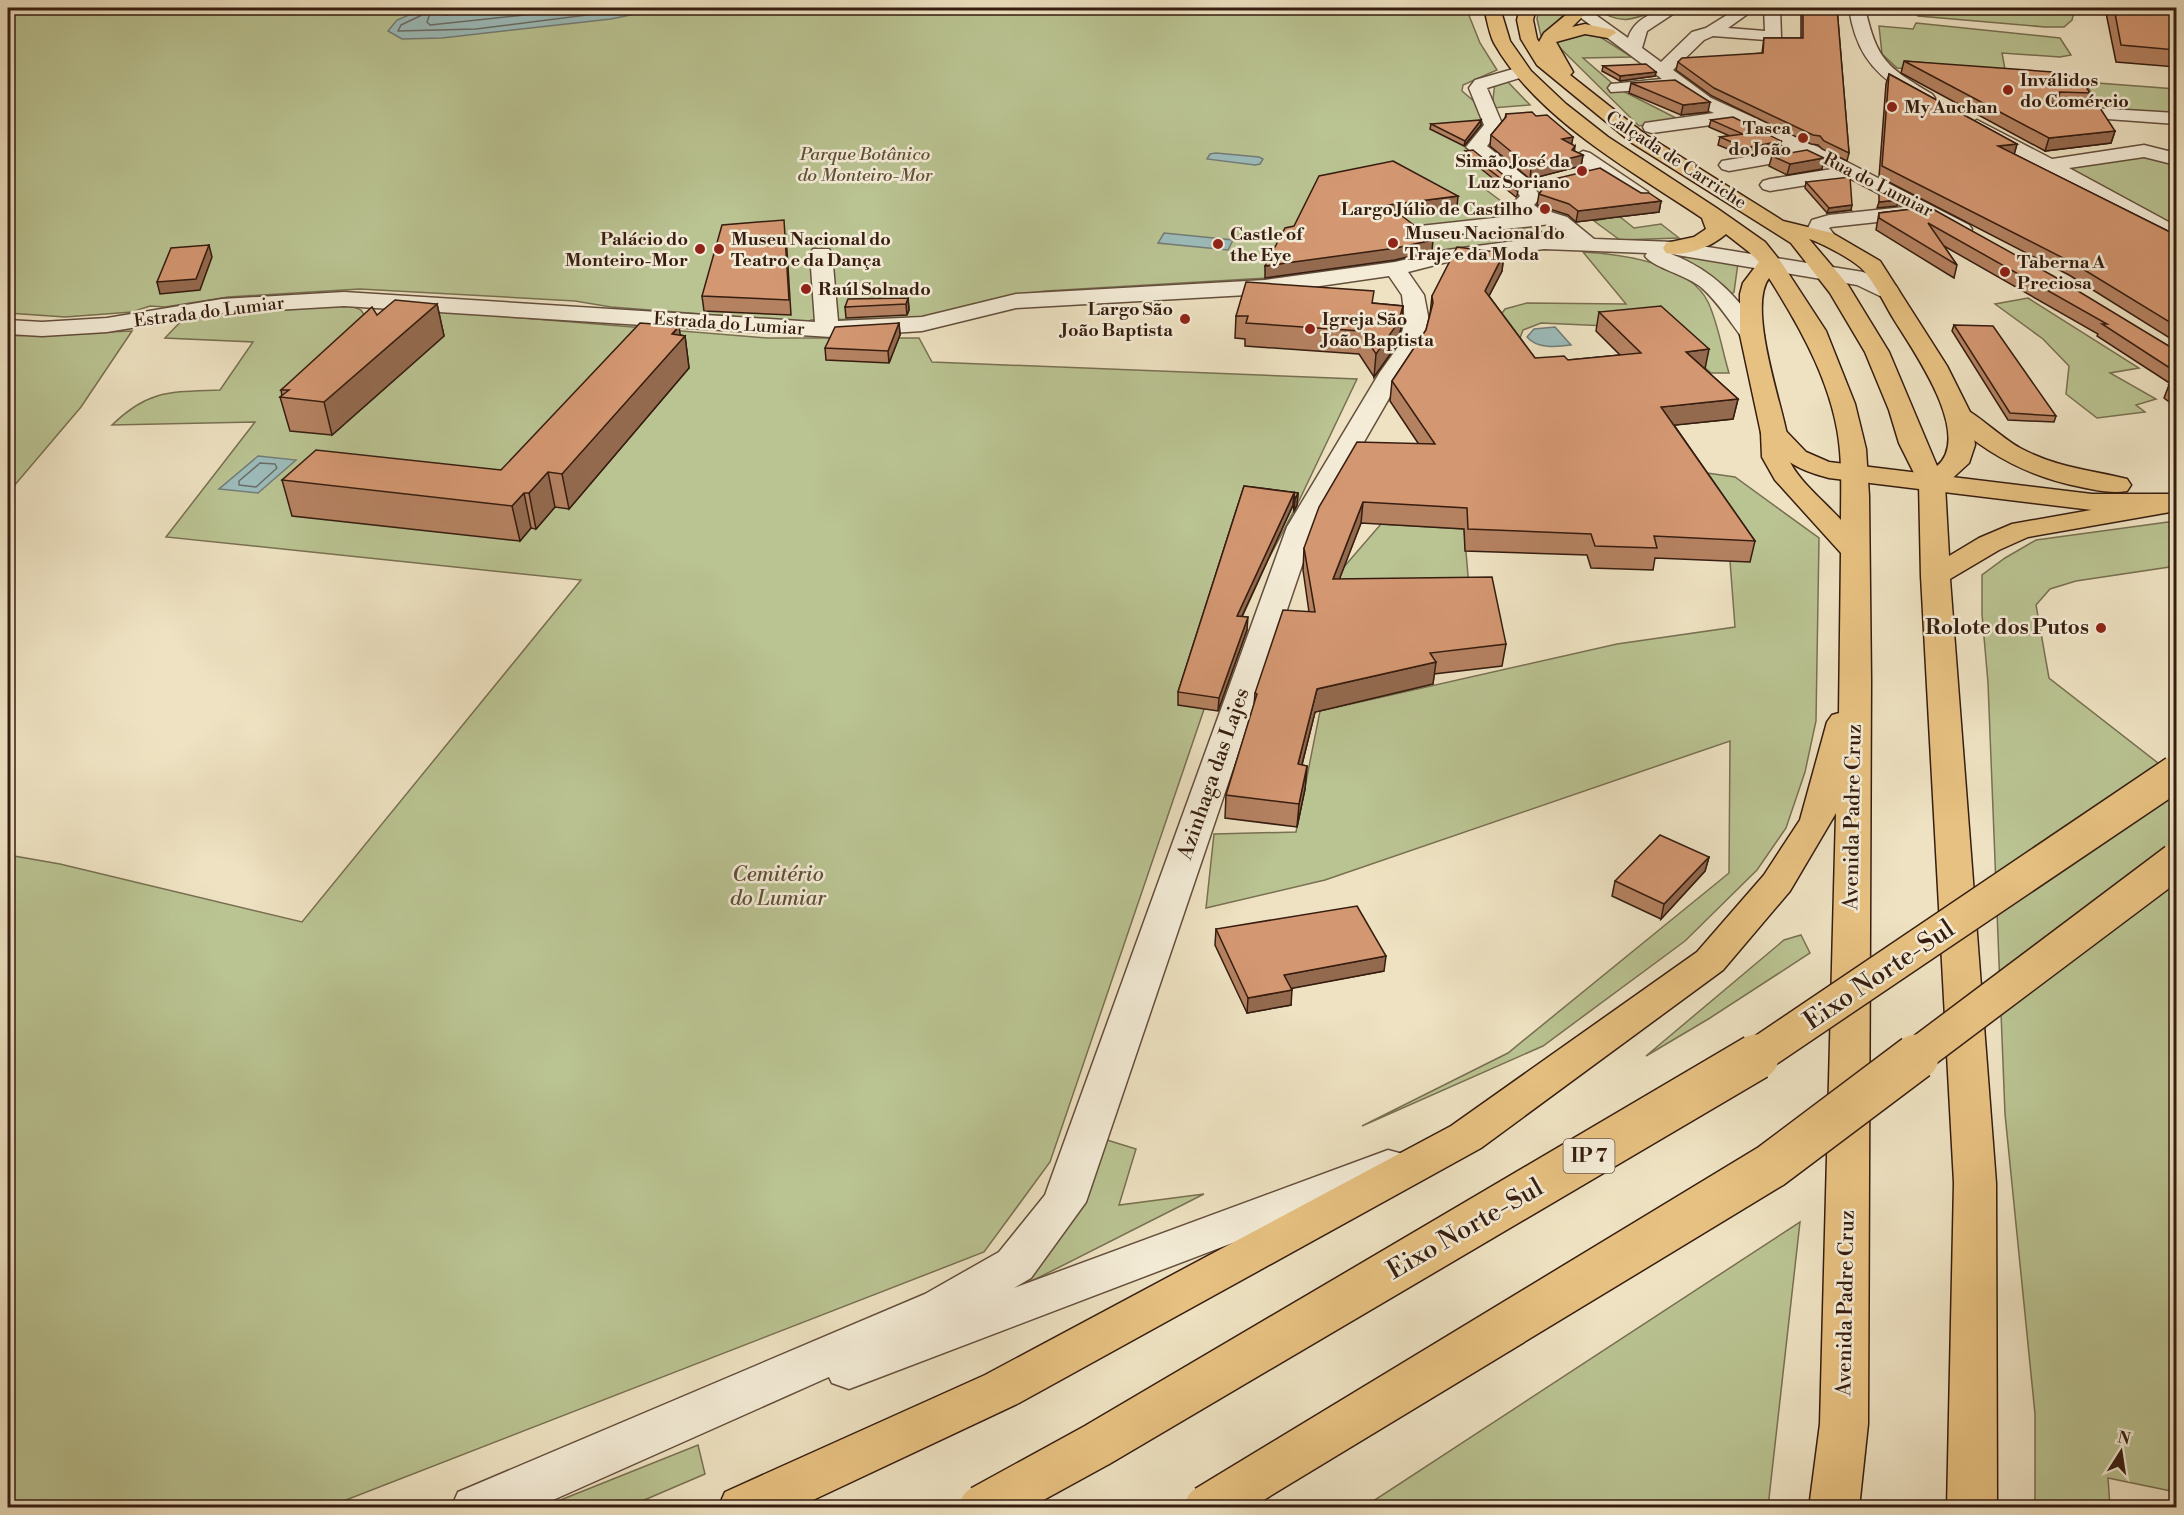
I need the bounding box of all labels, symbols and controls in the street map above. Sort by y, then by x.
place label: Inválidos do Comércio [2020,69,2129,113]
marker: Inválidos do Comércio [2001,83,2015,97]
place label: My Auchan [1904,96,1998,119]
marker: My Auchan [1885,100,1899,114]
street label: Calçada de Carriche [1601,106,1751,214]
place label: Tasca do João [1728,117,1791,161]
marker: Tasca do João [1796,131,1810,145]
park label: Parque Botânico do Monteiro-Mor [797,143,933,187]
street label: Rua do Lumiar [1819,147,1937,223]
place label: Simão José da Luz Soriano [1456,150,1570,194]
marker: Simão José da Luz Soriano [1575,164,1589,178]
place label: Largo Júlio de Castilho [1341,198,1533,221]
marker: Largo Júlio de Castilho [1538,202,1552,216]
place label: Museu Nacional do Traje e da Moda [1405,222,1565,266]
place label: Castle of the Eye [1230,223,1305,267]
place label: Palácio do Monteiro-Mor [565,228,688,272]
place label: Museu Nacional do Teatro e da Dança [731,228,891,272]
marker: Museu Nacional do Traje e da Moda [1386,236,1400,250]
marker: Castle of the Eye [1211,237,1225,251]
marker: Palácio do Monteiro-Mor [693,242,707,256]
marker: Museu Nacional do Teatro e da Dança [712,242,726,256]
place label: Taberna A Preciosa [2017,251,2106,295]
marker: Taberna A Preciosa [1998,265,2012,279]
place label: Raúl Solnado [818,278,931,301]
marker: Raúl Solnado [799,282,813,296]
street label: Estrada do Lumiar [132,291,286,333]
place label: Largo São João Baptista [1058,298,1173,342]
street label: Estrada do Lumiar [653,307,806,341]
place label: Igreja São João Baptista [1319,308,1434,352]
marker: Largo São João Baptista [1178,312,1192,326]
marker: Igreja São João Baptista [1303,322,1317,336]
place label: Rolote dos Putos [1925,615,2089,641]
marker: Rolote dos Putos [2094,621,2108,635]
street label: Azinhaga das Lajes [1172,685,1256,864]
street label: Avenida Padre Cruz [1838,724,1868,911]
park label: Cemitério do Lumiar [730,862,827,912]
street label: Eixo Norte-Sul [1797,913,1961,1037]
road number: IP 7 [1564,1139,1614,1173]
street label: Eixo Norte-Sul [1381,1171,1549,1287]
street label: Avenida Padre Cruz [1831,1210,1861,1397]
north arrow [2091,1422,2151,1482]
text: N [2116,1427,2133,1449]

